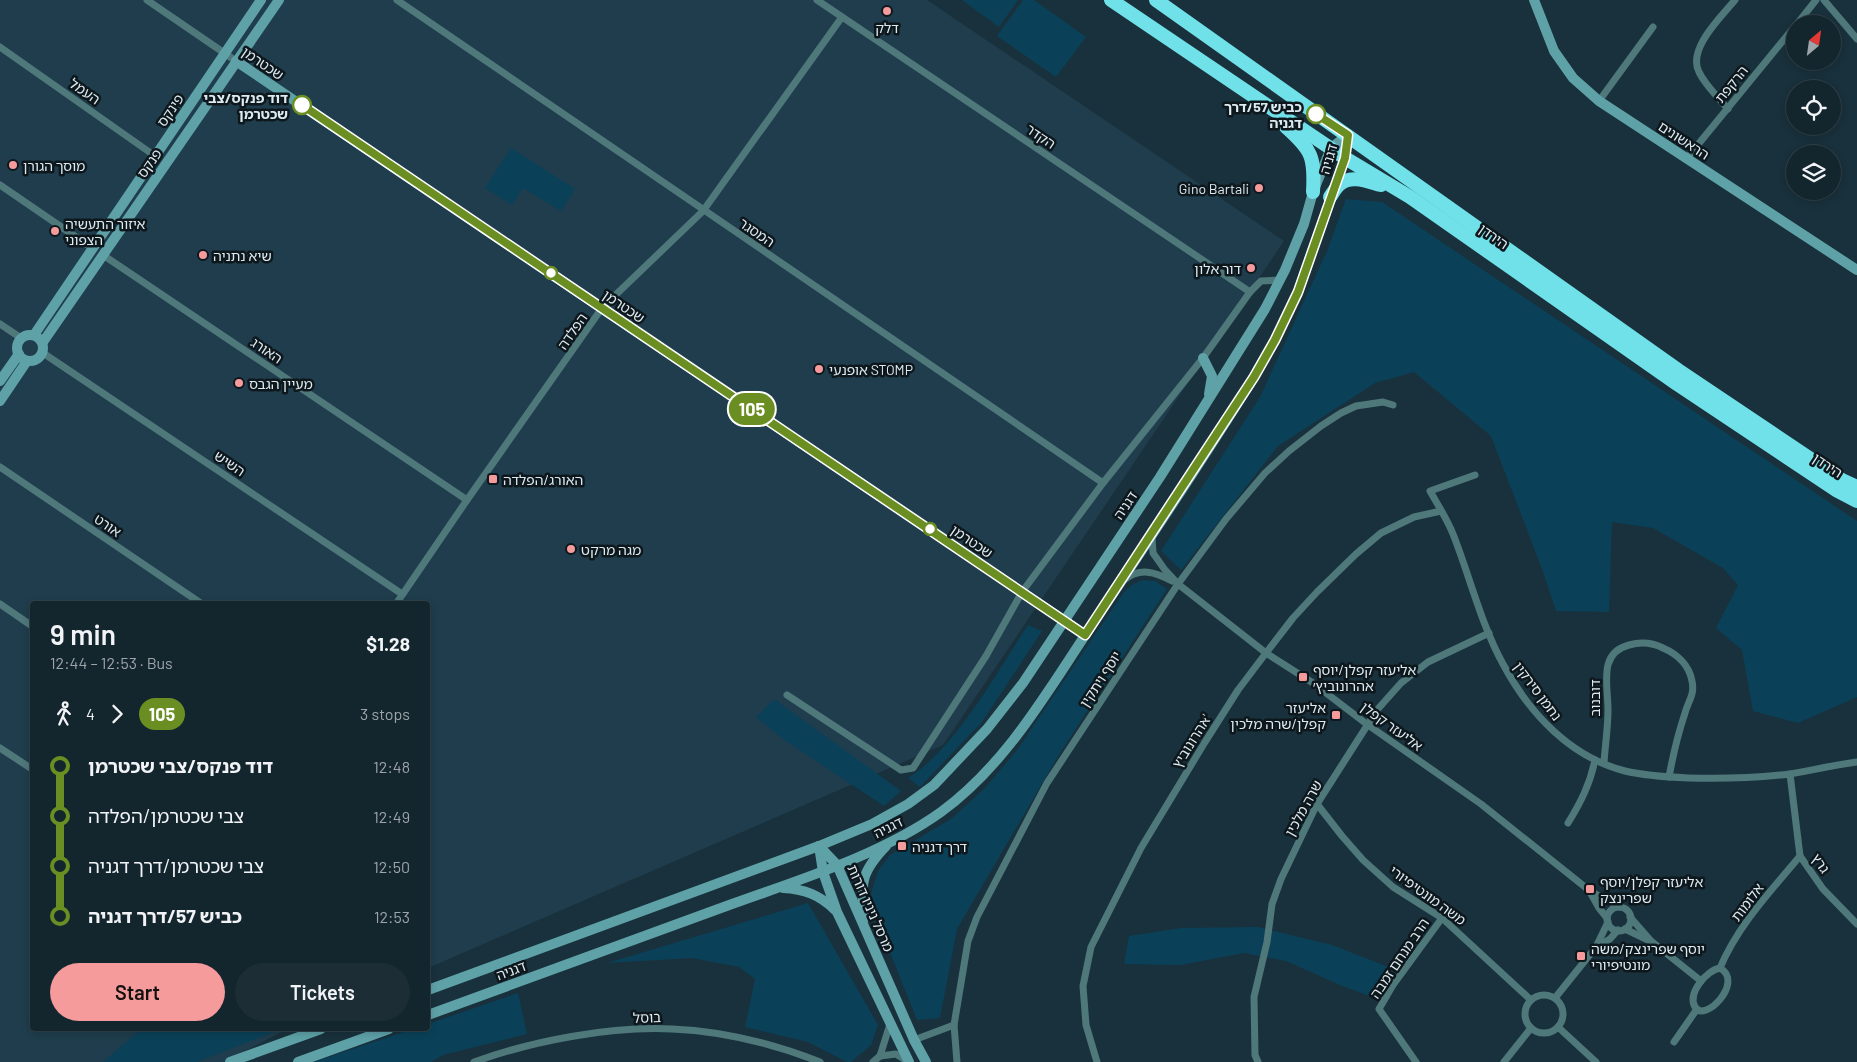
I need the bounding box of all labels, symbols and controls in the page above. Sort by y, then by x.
marker: דלק [881,5,893,17]
north arrow [1786,15,1841,70]
map controls [1786,15,1841,200]
place label: דלק [875,19,899,36]
street label: שכטרמן [239,43,287,83]
street label: הרקפת [1711,62,1751,106]
street label: העמל [66,74,104,108]
button: locate [1786,80,1841,135]
place label: דוד פנקס/צבי שכטרמן [204,89,288,122]
street label: פינקס [153,90,187,130]
marker: דוד פנקס/צבי שכטרמן [292,95,312,115]
place label: כביש 57/דרך דגניה [1224,98,1302,131]
marker: כביש 57/דרך דגניה [1306,104,1326,124]
street label: הראשונים [1655,117,1713,163]
street label: הקדר [1023,120,1059,152]
street label: דגניה [1316,142,1340,176]
street label: פנקס [133,145,165,181]
button: layers [1786,145,1841,200]
place label: מוסך הגורן [23,157,85,174]
marker: מוסך הגורן [7,159,19,171]
place label: Gino Bartali [1179,180,1249,197]
marker: Gino Bartali [1253,182,1265,194]
street label: המסגר [736,214,778,250]
place label: איזור התעשיה הצפוני [65,215,146,248]
street label: הירדן [1476,220,1512,252]
marker: איזור התעשיה הצפוני [49,225,61,237]
place label: שיא נתניה [213,247,272,264]
marker: שיא נתניה [197,249,209,261]
place label: דור אלון [1194,260,1241,277]
marker: דור אלון [1245,262,1257,274]
unlabelled marker [544,266,558,280]
street label: שכטרמן [600,286,648,326]
street label: הפלדה [553,310,591,352]
street label: האורג [248,333,286,367]
place label: אופנעי STOMP [829,361,913,378]
marker: אופנעי STOMP [813,363,825,375]
place label: מעיין הגבס [249,375,313,392]
marker: מעיין הגבס [233,377,245,389]
line badge: 105 [723,393,781,425]
text: 105 [739,398,765,420]
street label: השיש [211,447,249,479]
street label: הירדן [1810,449,1846,481]
place label: האורג/הפלדה [503,471,583,488]
marker: האורג/הפלדה [487,473,499,485]
street label: דגניה [1109,487,1141,522]
street label: אורט [91,510,125,540]
street label: שכטרמן [948,521,996,561]
unlabelled marker [923,522,937,536]
place label: מגה מרקט [581,541,641,558]
marker: מגה מרקט [565,543,577,555]
text: 9 min [50,617,116,651]
text: $1.28 [366,632,410,655]
street label: יוסף ויתקין [1076,648,1124,710]
text: 12:44 – 12:53 · Bus [50,653,173,672]
street label: נחמן סירקין [1510,658,1566,724]
place label: אליעזר קפלן/יוסף אהרונוביץ׳ [1313,661,1416,694]
marker: אליעזר קפלן/יוסף אהרונוביץ׳ [1297,671,1309,683]
street label: דובנוב [1586,679,1603,717]
street label: אליעזר קפלן [1358,698,1426,754]
place label: אליעזר קפלן/שרה מלכין [1230,699,1326,732]
icon: walk [50,700,78,728]
icon: forward [103,700,131,728]
text: 105 [149,703,175,725]
text: 4 [86,704,95,723]
text: 3 stops [360,704,410,723]
marker: אליעזר קפלן/שרה מלכין [1330,709,1342,721]
street label: אהרונוביץ' [1168,711,1214,771]
text: דוד פנקס/צבי שכטרמן [88,754,273,777]
text: 12:48 [373,757,410,776]
street label: שרה מלכין [1281,777,1325,839]
text: צבי שכטרמן/הפלדה [88,804,244,827]
text: 12:49 [373,807,410,826]
street label: דגניה [871,812,906,841]
place label: דרך דגניה [912,838,968,855]
marker: דרך דגניה [896,840,908,852]
street label: גרץ [1808,850,1834,876]
text: צבי שכטרמן/דרך דגניה [88,854,264,877]
text: 12:50 [373,857,410,876]
street label: מרסל ניניו דורות [844,862,898,954]
street label: משה מונטיפיורי [1386,862,1470,928]
place label: אליעזר קפלן/יוסף שפרינצק [1600,873,1703,906]
street label: אלומות [1727,879,1767,924]
marker: אליעזר קפלן/יוסף שפרינצק [1584,883,1596,895]
text: כביש 57/דרך דגניה [88,904,242,927]
text: 12:53 [374,907,410,926]
street label: הרב מנחם זמבה [1366,915,1432,1001]
place label: יוסף שפרינצק/משה מונטיפיורי [1591,940,1705,973]
marker: יוסף שפרינצק/משה מונטיפיורי [1575,950,1587,962]
street label: דגניה [494,957,529,983]
button: Start [50,963,225,1021]
button: Tickets [235,963,410,1021]
street label: בוסל [633,1008,661,1026]

